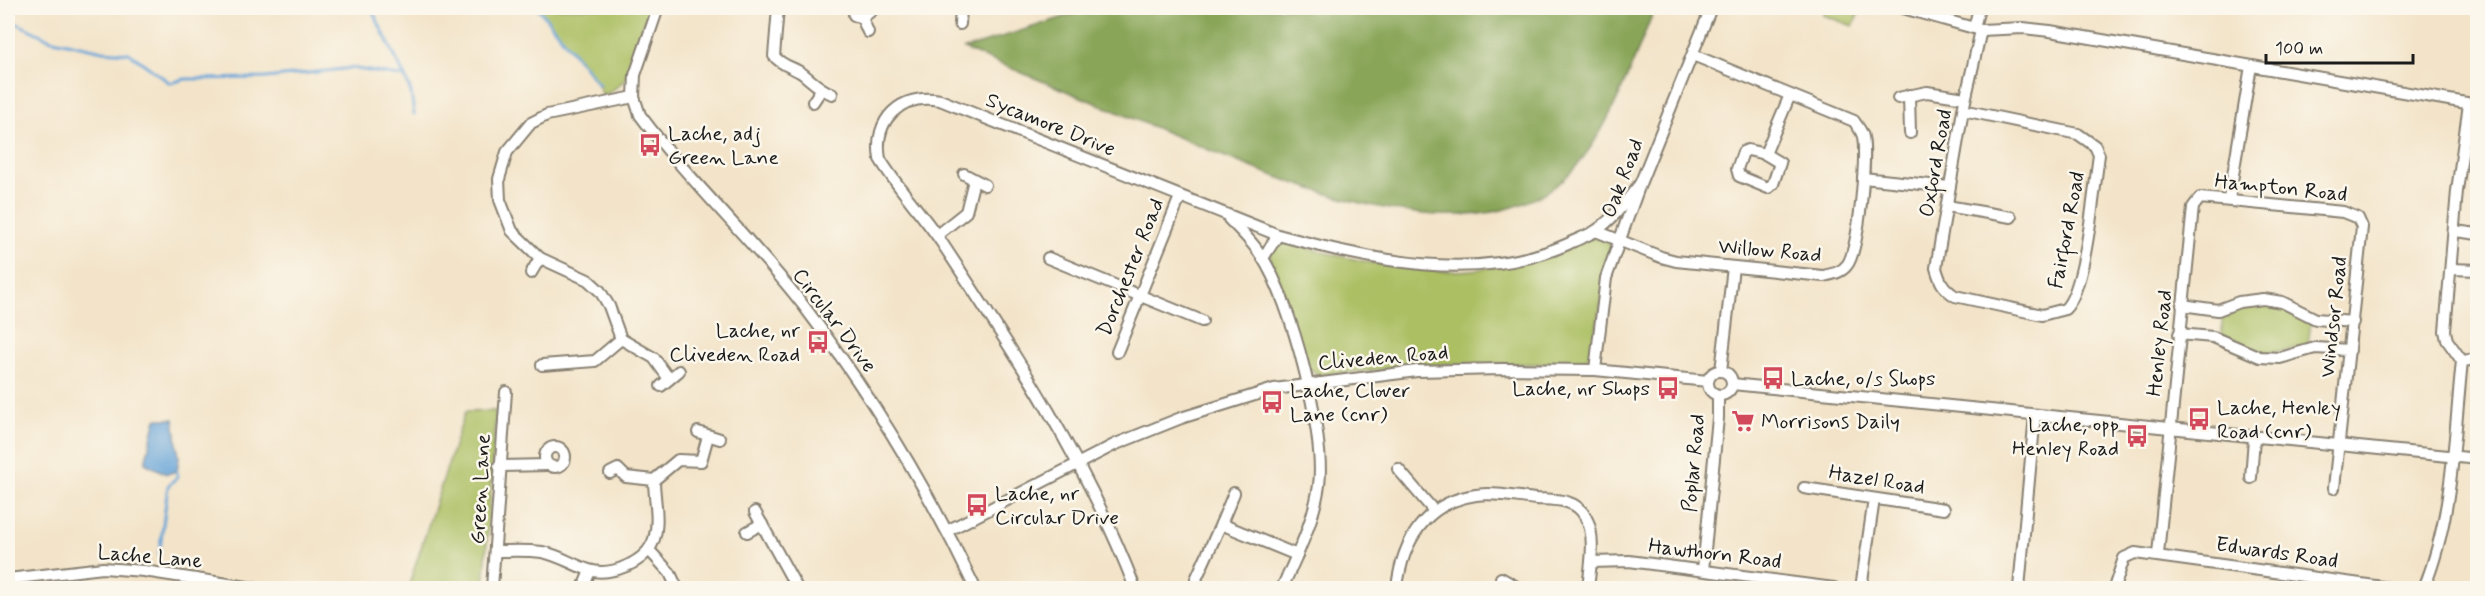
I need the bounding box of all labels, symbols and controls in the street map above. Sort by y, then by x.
scale bar [2266,27,2413,65]
text: 100 m [2275,37,2323,61]
street label: Sycamore Drive [982,86,1120,164]
street label: Oxford Road [1913,107,1961,220]
place label: Lache, adj Green Lane [668,120,779,172]
bus stop icon: Lache, adj Green Lane [637,132,663,158]
street label: Oak Road [1595,135,1651,222]
street label: Hampton Road [2213,167,2349,209]
street label: Fairford Road [2042,169,2094,292]
street label: Dorchester Road [1091,194,1171,340]
street label: Willow Road [1717,233,1823,269]
street label: Windsor Road [2314,255,2354,379]
street label: Circular Drive [786,263,883,379]
street label: Henley Road [2140,288,2180,398]
place label: Lache, nr Cliveden Road [669,317,800,369]
bus stop icon: Lache, nr Cliveden Road [805,329,831,355]
street label: Cliveden Road [1317,338,1449,378]
bus stop icon: Lache, o/s Shops [1760,365,1786,391]
place label: Lache, o/s Shops [1791,365,1935,393]
place label: Lache, nr Shops [1512,375,1650,403]
bus stop icon: Lache, nr Shops [1655,375,1681,401]
place label: Lache, Clover Lane (cnr) [1290,377,1411,429]
bus stop icon: Lache, Clover Lane (cnr) [1259,389,1285,415]
place label: Lache, Henley Road (cnr) [2217,394,2341,446]
bus stop icon: Lache, Henley Road (cnr) [2186,406,2212,432]
supermarket icon: Morrisons Daily [1730,408,1756,434]
place label: Morrisons Daily [1761,408,1900,436]
place label: Lache, opp Henley Road [2012,411,2119,463]
street label: Poplar Road [1676,413,1712,513]
bus stop icon: Lache, opp Henley Road [2124,423,2150,449]
street label: Green Lane [464,433,498,545]
street label: Hazel Road [1827,459,1927,501]
place label: Lache, nr Circular Drive [995,480,1119,532]
bus stop icon: Lache, nr Circular Drive [964,492,990,518]
street label: Edwards Road [2214,531,2340,575]
street label: Hawthorn Road [1647,532,1783,576]
street label: Lache Lane [96,538,204,576]

